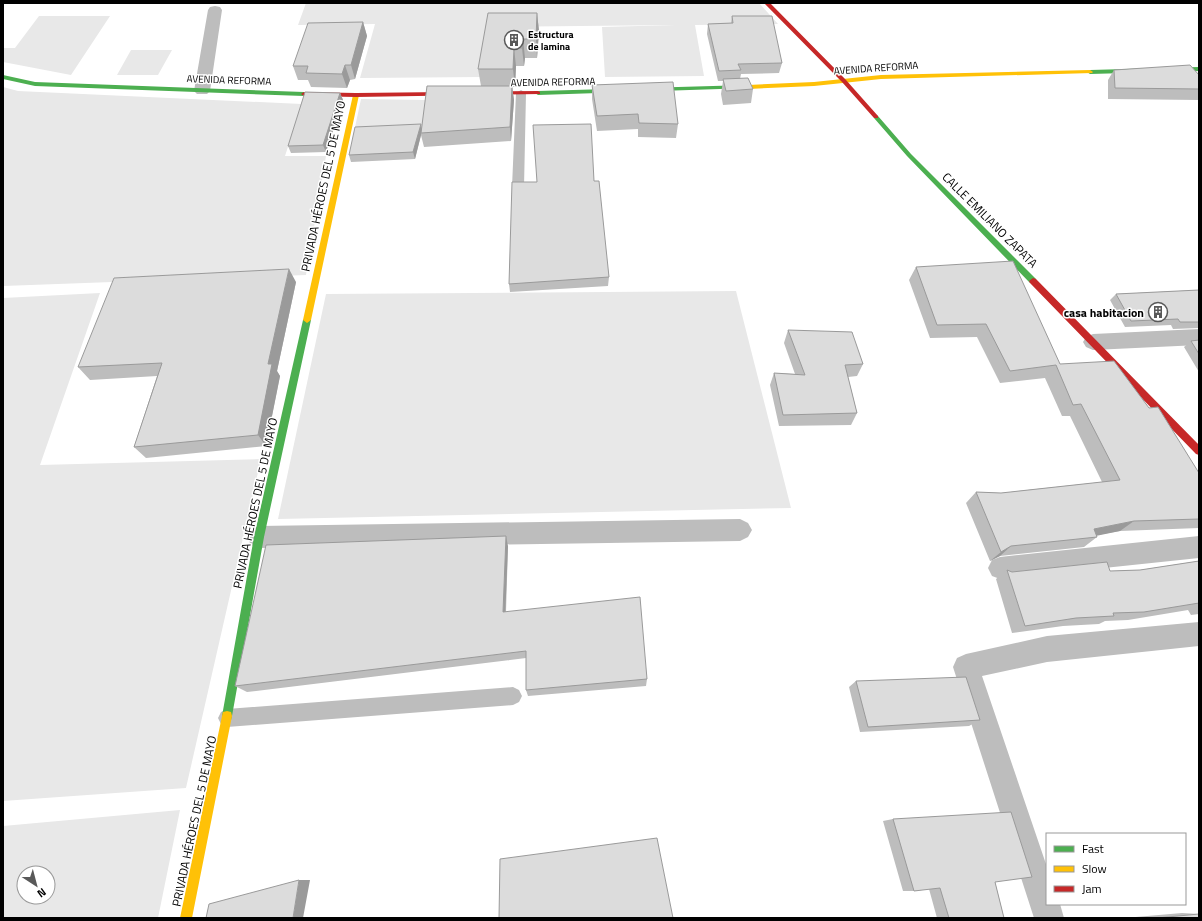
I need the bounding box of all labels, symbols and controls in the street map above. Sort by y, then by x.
place label: Estructura de lamina [528,27,574,54]
building icon: Estructura de lamina [503,29,525,51]
street label: AVENIDA REFORMA [833,58,919,78]
street label: AVENIDA REFORMA [186,71,272,89]
street label: AVENIDA REFORMA [511,74,596,90]
street label: PRIVADA HÉROES DEL 5 DE MAYO [296,99,350,273]
street label: CALLE EMILIANO ZAPATA [938,168,1042,272]
building icon: casa habitacion [1147,301,1169,323]
place label: casa habitacion [1064,303,1144,322]
street label: PRIVADA HÉROES DEL 5 DE MAYO [228,416,282,590]
street label: PRIVADA HÉROES DEL 5 DE MAYO [167,734,221,908]
legend [1046,833,1186,905]
text: Fast [1082,839,1105,858]
text: Slow [1082,859,1107,878]
north arrow [16,865,56,905]
text: Jam [1082,879,1102,898]
text: N [34,884,50,902]

